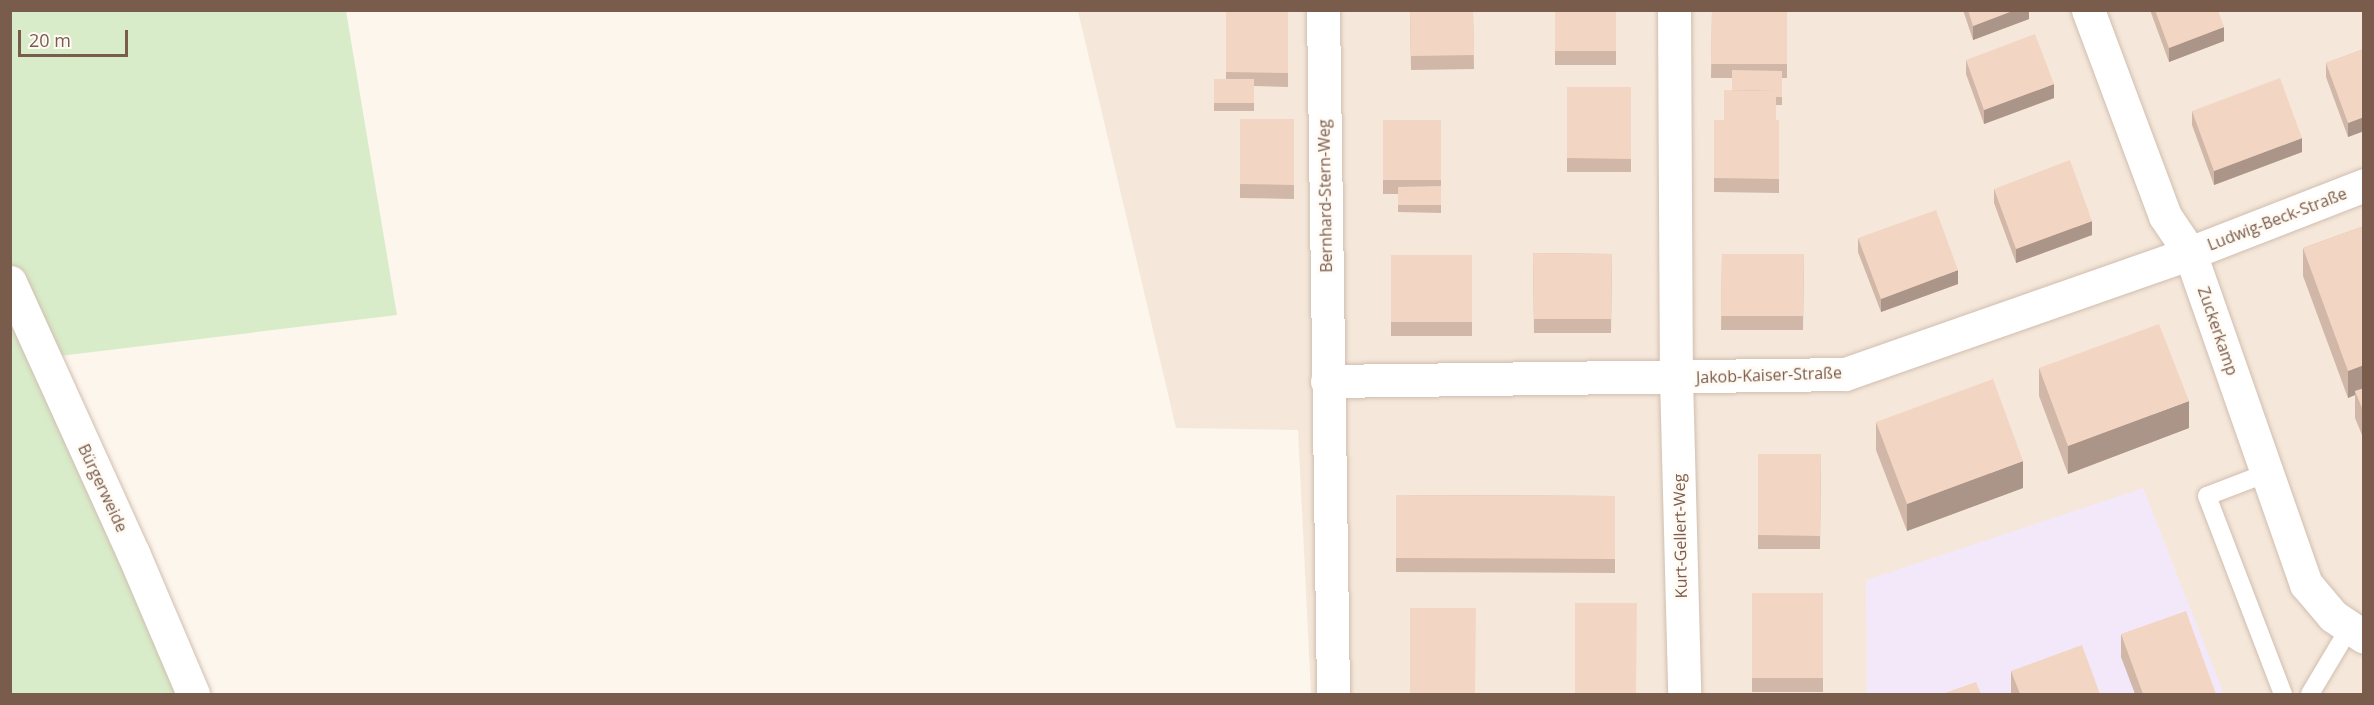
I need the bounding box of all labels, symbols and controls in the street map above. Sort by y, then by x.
scale bar [21,18,130,56]
text: 20 m [29,28,71,52]
street label: Bernhard-Stern-Weg [1314,119,1336,273]
street label: Ludwig-Beck-Straße [2205,184,2349,254]
street label: Zuckerkamp [2194,284,2242,378]
street label: Jakob-Kaiser-Straße [1696,363,1842,387]
street label: Bürgerweide [74,441,132,535]
street label: Kurt-Gellert-Weg [1669,474,1691,598]

